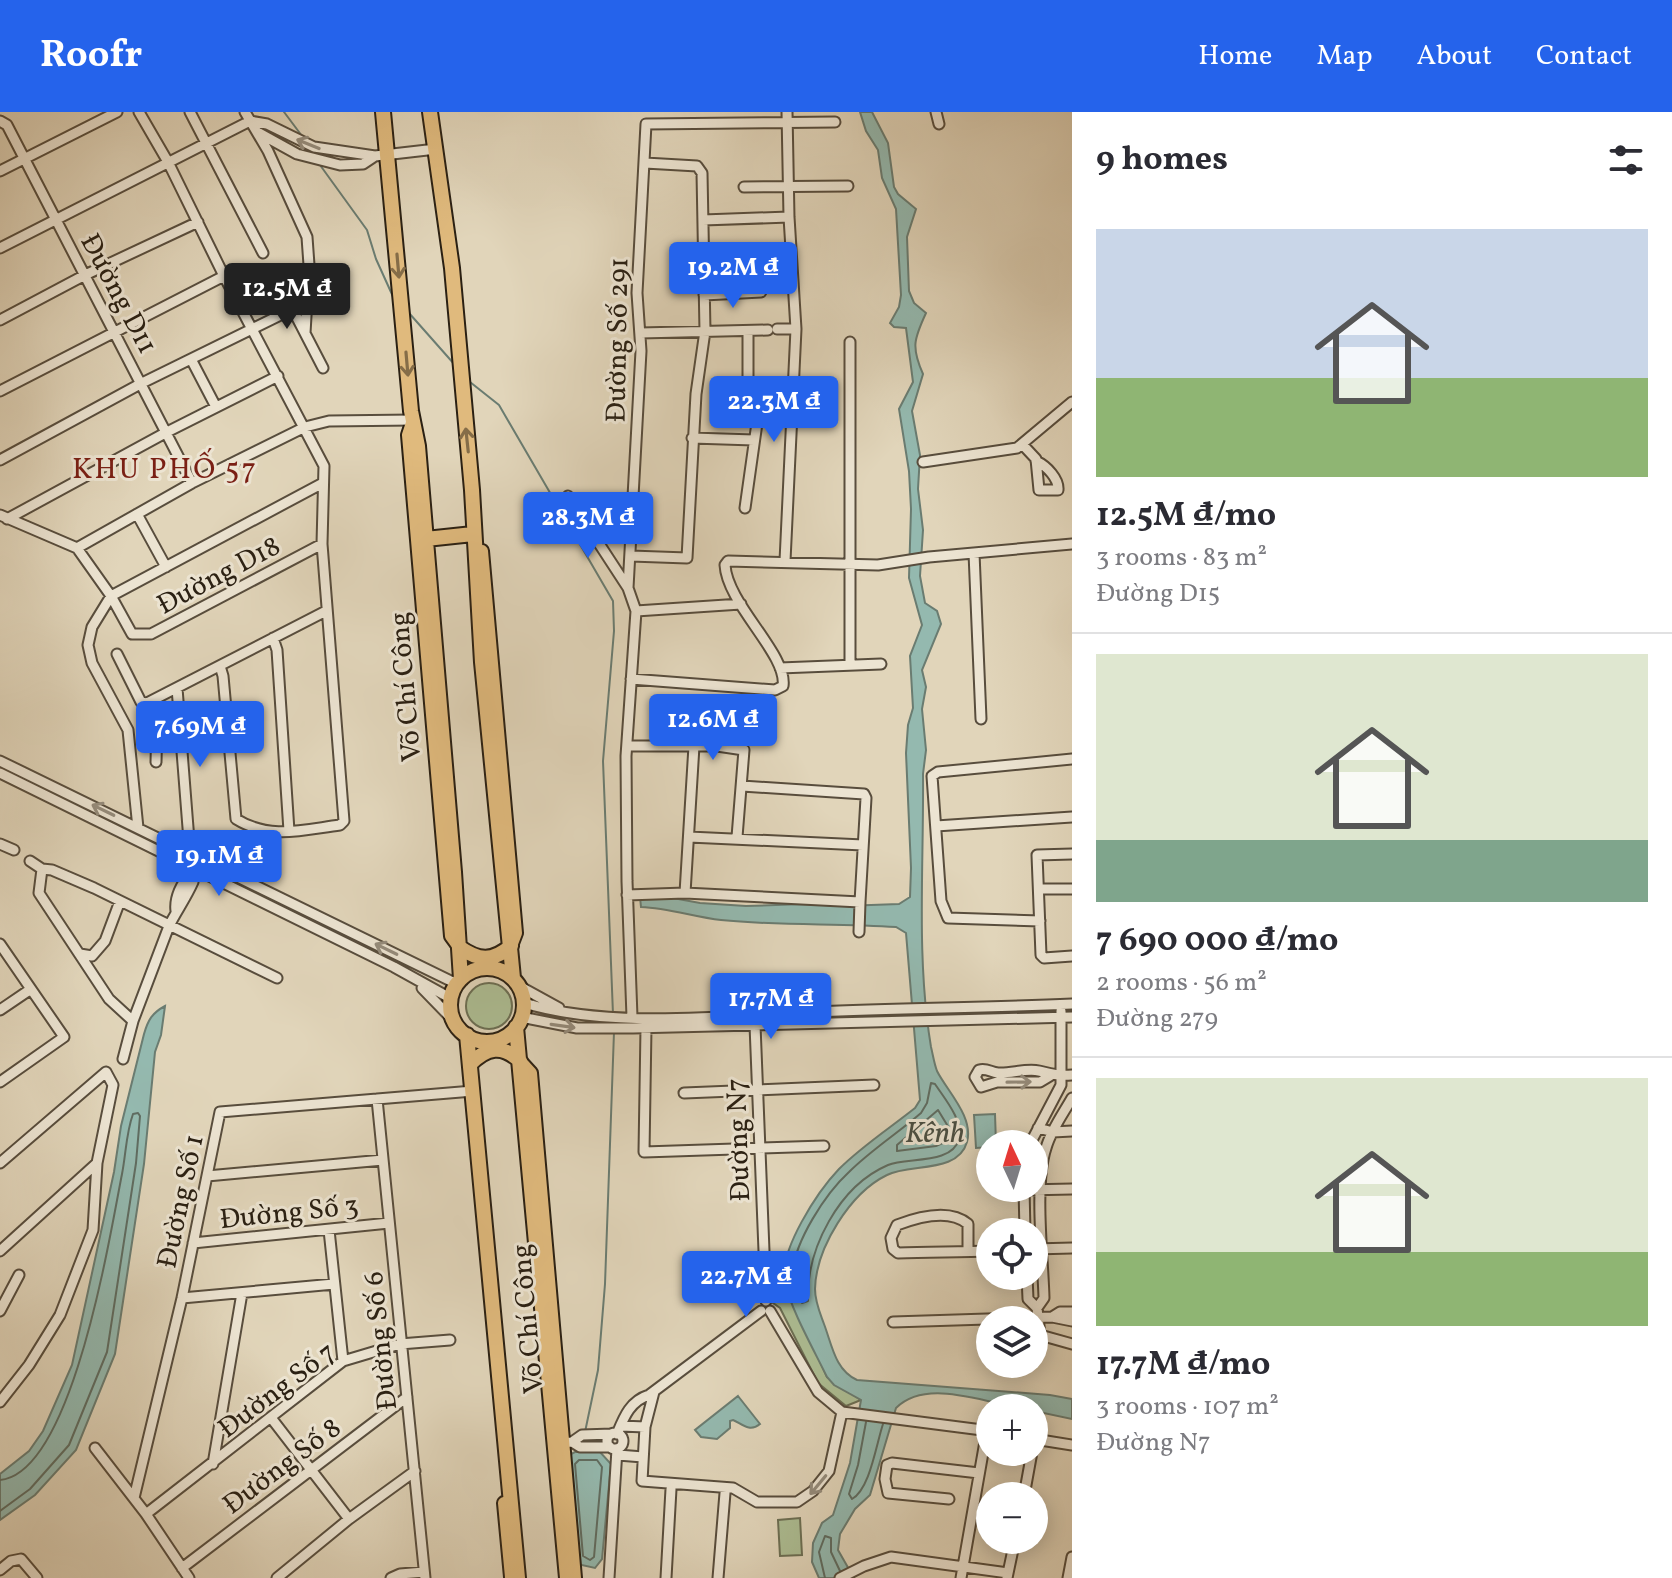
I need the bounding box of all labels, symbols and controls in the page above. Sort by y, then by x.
text: Roofr [40,30,142,83]
text: Home [1198,37,1272,76]
text: Map [1316,37,1372,76]
text: About [1416,37,1492,76]
text: Contact [1536,37,1632,76]
one-way arrow [296,136,321,150]
text: 9 homes [1096,137,1228,184]
icon: filters [1604,138,1648,182]
street label: Đường D11 [70,227,166,361]
pin: 19.2M ₫ [659,242,807,310]
text: 19.2M ₫ [687,250,779,286]
one-way arrow [391,252,406,278]
street label: Đường Số 291 [598,257,639,423]
pin: 12.5M ₫ [213,263,361,331]
text: 12.5M ₫ [242,271,332,307]
icon: home [1300,281,1444,425]
one-way arrow [400,350,415,377]
pin: 22.3M ₫ [700,376,848,444]
text: 22.3M ₫ [727,384,821,420]
one-way arrow [459,427,474,454]
district label: KHU PHỐ 57 [72,448,258,491]
pin: 28.3M ₫ [514,492,662,560]
text: 12.5M ₫/mo [1096,493,1276,540]
text: 28.3M ₫ [541,500,635,536]
street label: Đường D18 [151,527,288,625]
text: 3 rooms · 83 m² [1096,540,1267,576]
text: Đường D15 [1096,576,1220,612]
street label: Võ Chí Công [381,610,432,763]
pin: 12.6M ₫ [639,694,787,762]
pin: 7.69M ₫ [126,701,274,769]
text: 12.6M ₫ [667,702,759,738]
icon: home [1300,706,1444,850]
text: 7.69M ₫ [154,709,246,745]
one-way arrow [91,802,115,817]
pin: 19.1M ₫ [145,830,293,898]
text: 19.1M ₫ [175,838,263,874]
text: 7 690 000 ₫/mo [1096,918,1338,965]
one-way arrow [375,941,399,956]
text: 2 rooms · 56 m² [1096,965,1267,1001]
pin: 17.7M ₫ [697,973,845,1041]
text: 17.7M ₫ [728,981,814,1017]
text: Đường 279 [1096,1001,1218,1037]
one-way arrow [550,1019,575,1034]
one-way arrow [1005,1074,1032,1090]
street label: Đường N7 [718,1078,761,1202]
water label: Kênh [905,1113,965,1155]
north arrow [976,1130,1048,1202]
map controls [976,1130,1048,1554]
icon: home [1300,1130,1444,1274]
street label: Đường Số 1 [148,1131,215,1272]
street label: Đường Số 3 [218,1187,361,1240]
button: locate [976,1218,1048,1290]
street label: Võ Chí Công [503,1242,554,1395]
pin: 22.7M ₫ [672,1251,820,1319]
text: 22.7M ₫ [700,1259,792,1295]
street label: Đường Số 6 [355,1269,408,1412]
button: layers [976,1306,1048,1378]
street label: Đường Số 7 [210,1334,345,1448]
text: 17.7M ₫/mo [1096,1342,1271,1389]
text: 3 rooms · 107 m² [1096,1389,1279,1425]
button: + [976,1394,1048,1466]
street label: Đường Số 8 [215,1409,350,1524]
text: Đường N7 [1096,1425,1211,1461]
one-way arrow [809,1474,827,1494]
button: − [976,1482,1048,1554]

